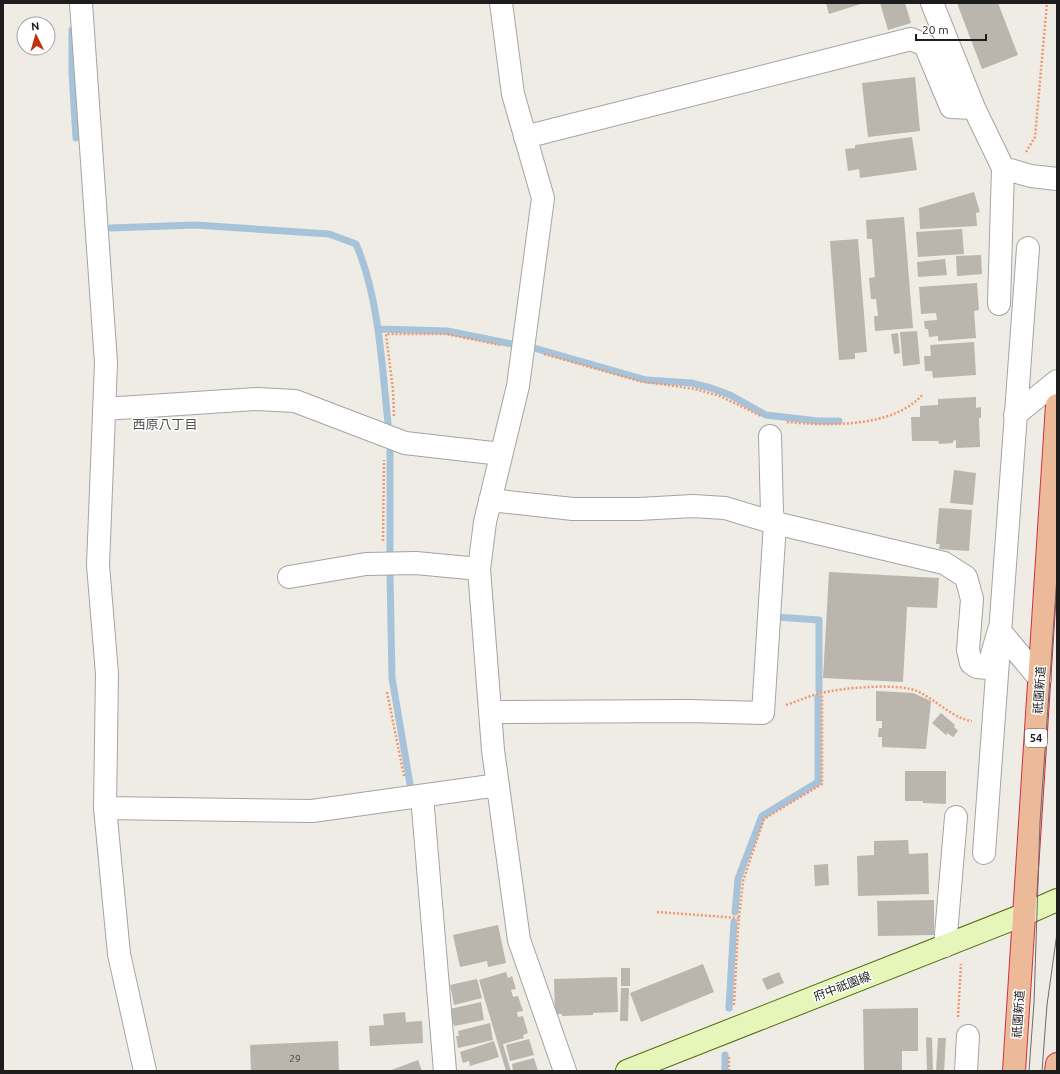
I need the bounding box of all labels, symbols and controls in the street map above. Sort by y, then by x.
north arrow [16,16,56,56]
scale bar [916,16,986,42]
text: N [31,20,40,32]
text: 20 m [922,23,949,36]
district label: 西原八丁目 [132,417,198,431]
street label: 祇園新道 [1031,666,1047,714]
road number: 54 [1025,729,1047,747]
street label: 府中祇園線 [812,969,872,1003]
street label: 祇園新道 [1010,990,1026,1038]
house number: 29 [289,1053,301,1064]

